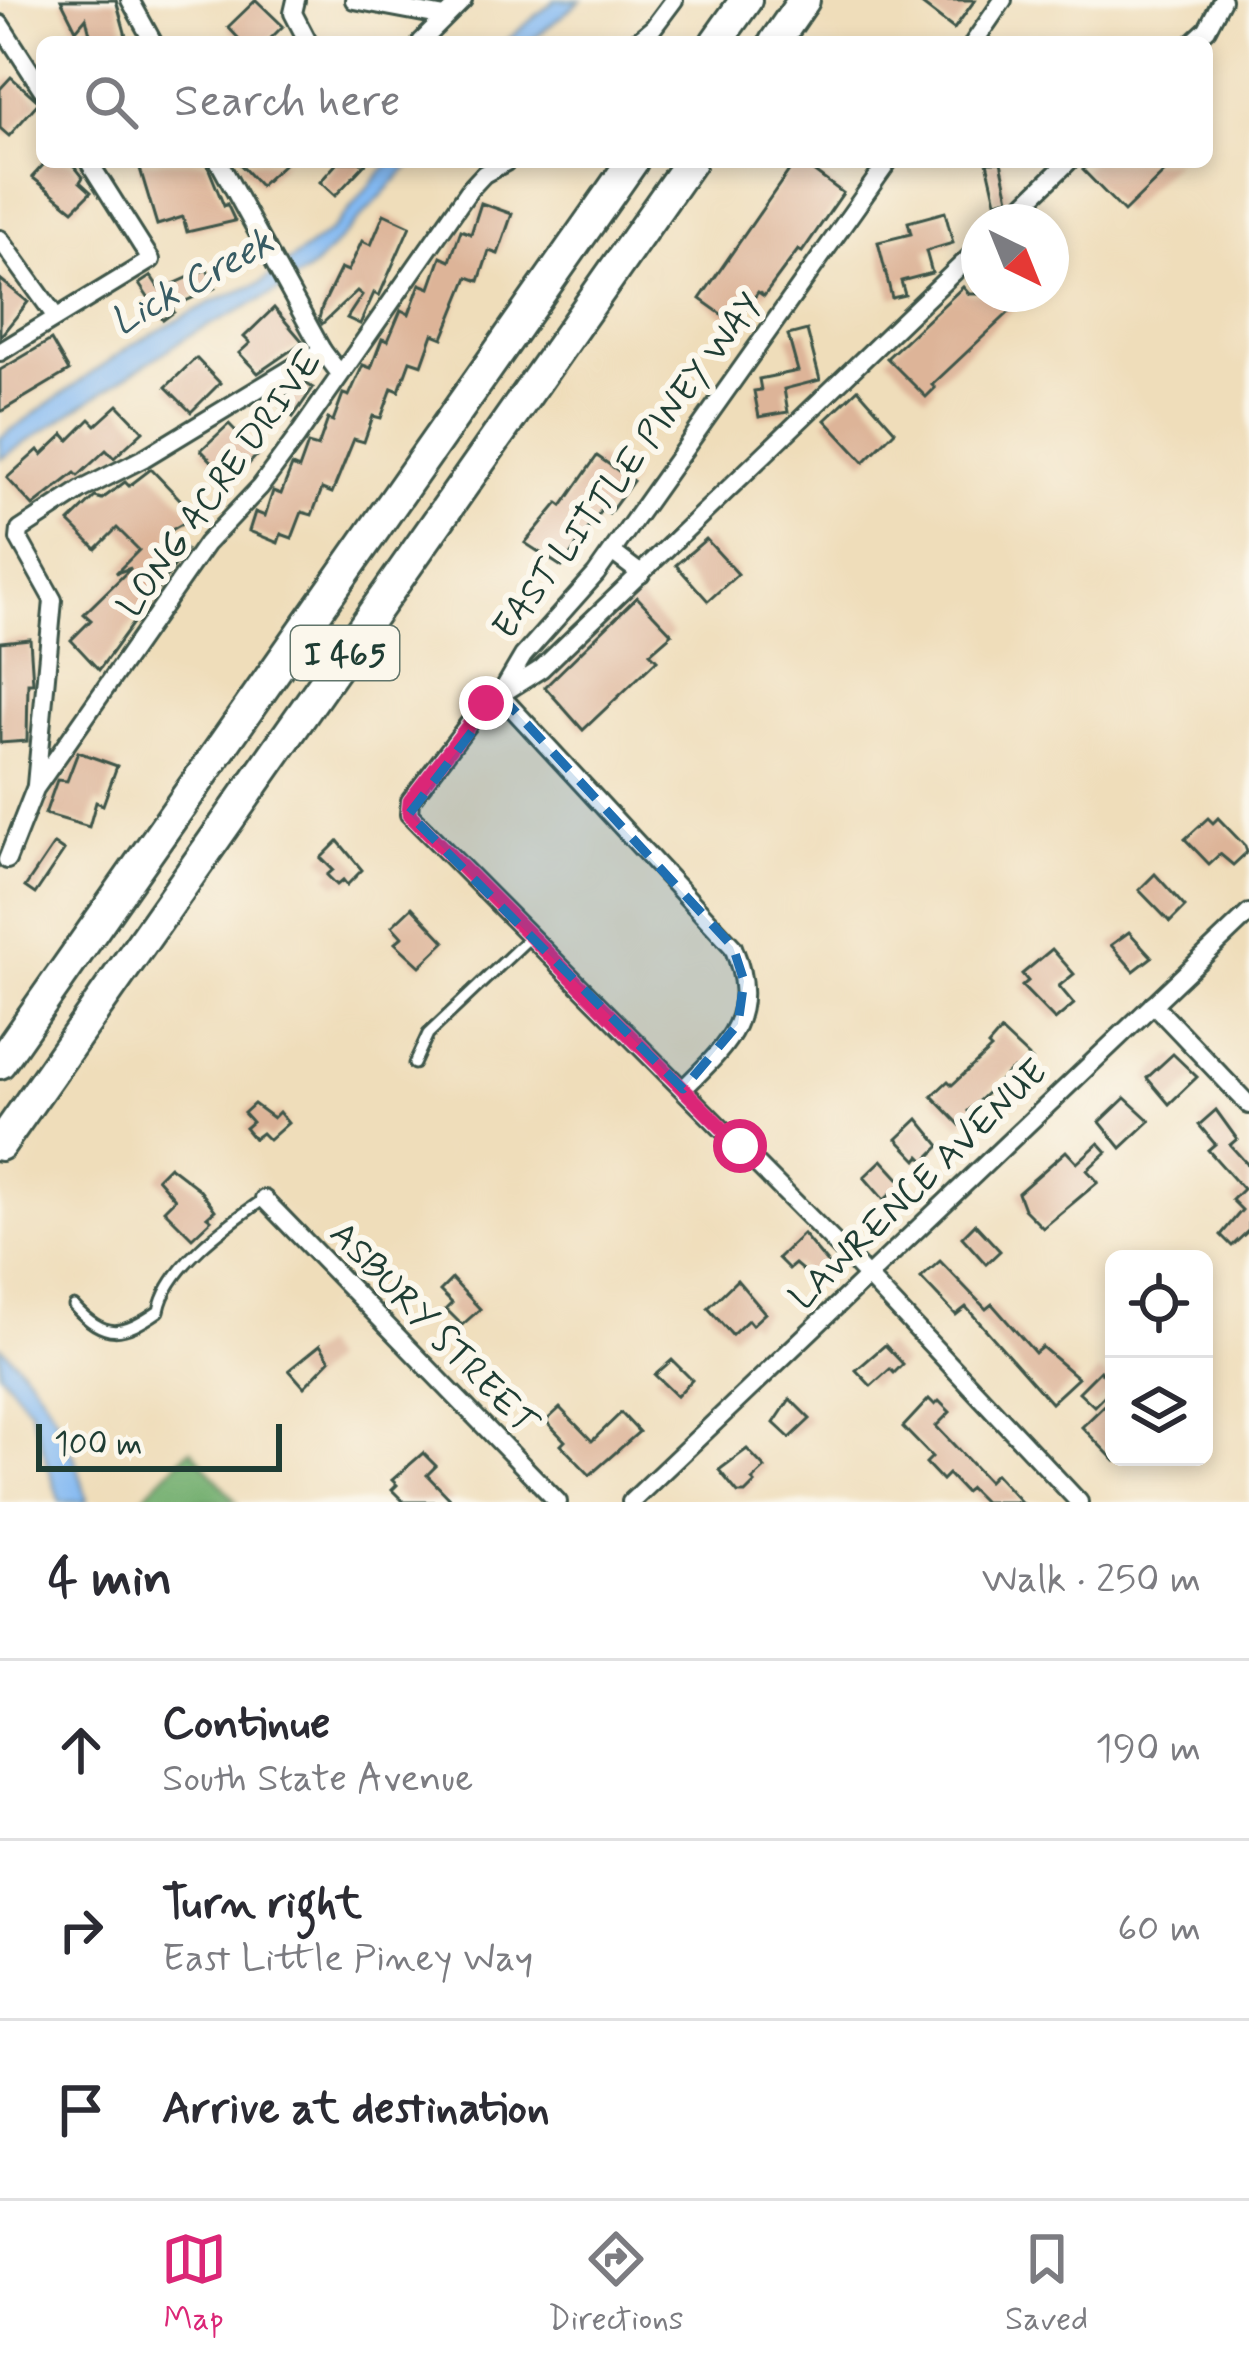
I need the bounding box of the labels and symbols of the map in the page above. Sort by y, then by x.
north arrow [961,204,1069,312]
water label: Lick Creek [102,218,283,349]
street label: EAST LITTLE PINEY WAY [483,285,774,650]
street label: LONG ACRE DRIVE [108,341,334,627]
road number: I 465 [291,626,399,680]
route end [459,676,513,730]
street label: LAWRENCE AVENUE [780,1050,1059,1321]
route start [713,1119,767,1173]
street label: ASBURY STREET [318,1212,548,1448]
scale bar [36,1418,282,1471]

